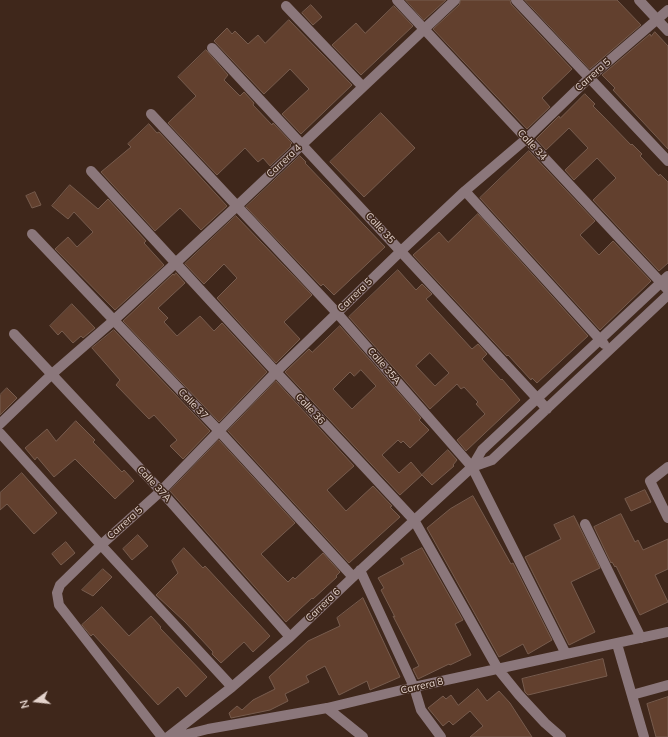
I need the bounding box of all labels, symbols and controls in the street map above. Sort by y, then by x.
street label: Carrera 5 [573,56,613,94]
street label: Calle 34 [515,127,549,163]
street label: Carrera 4 [264,142,304,180]
street label: Calle 35 [363,210,397,246]
street label: Carrera 5 [335,276,375,314]
street label: Calle 35A [365,345,403,387]
street label: Calle 37 [176,386,210,422]
street label: Calle 36 [293,391,327,427]
street label: Calle 37A [134,464,174,504]
street label: Carrera 5 [105,504,145,542]
street label: Carrera 6 [303,586,343,624]
street label: Carrera 8 [399,675,445,697]
north arrow [16,681,56,721]
text: N [17,698,32,710]

